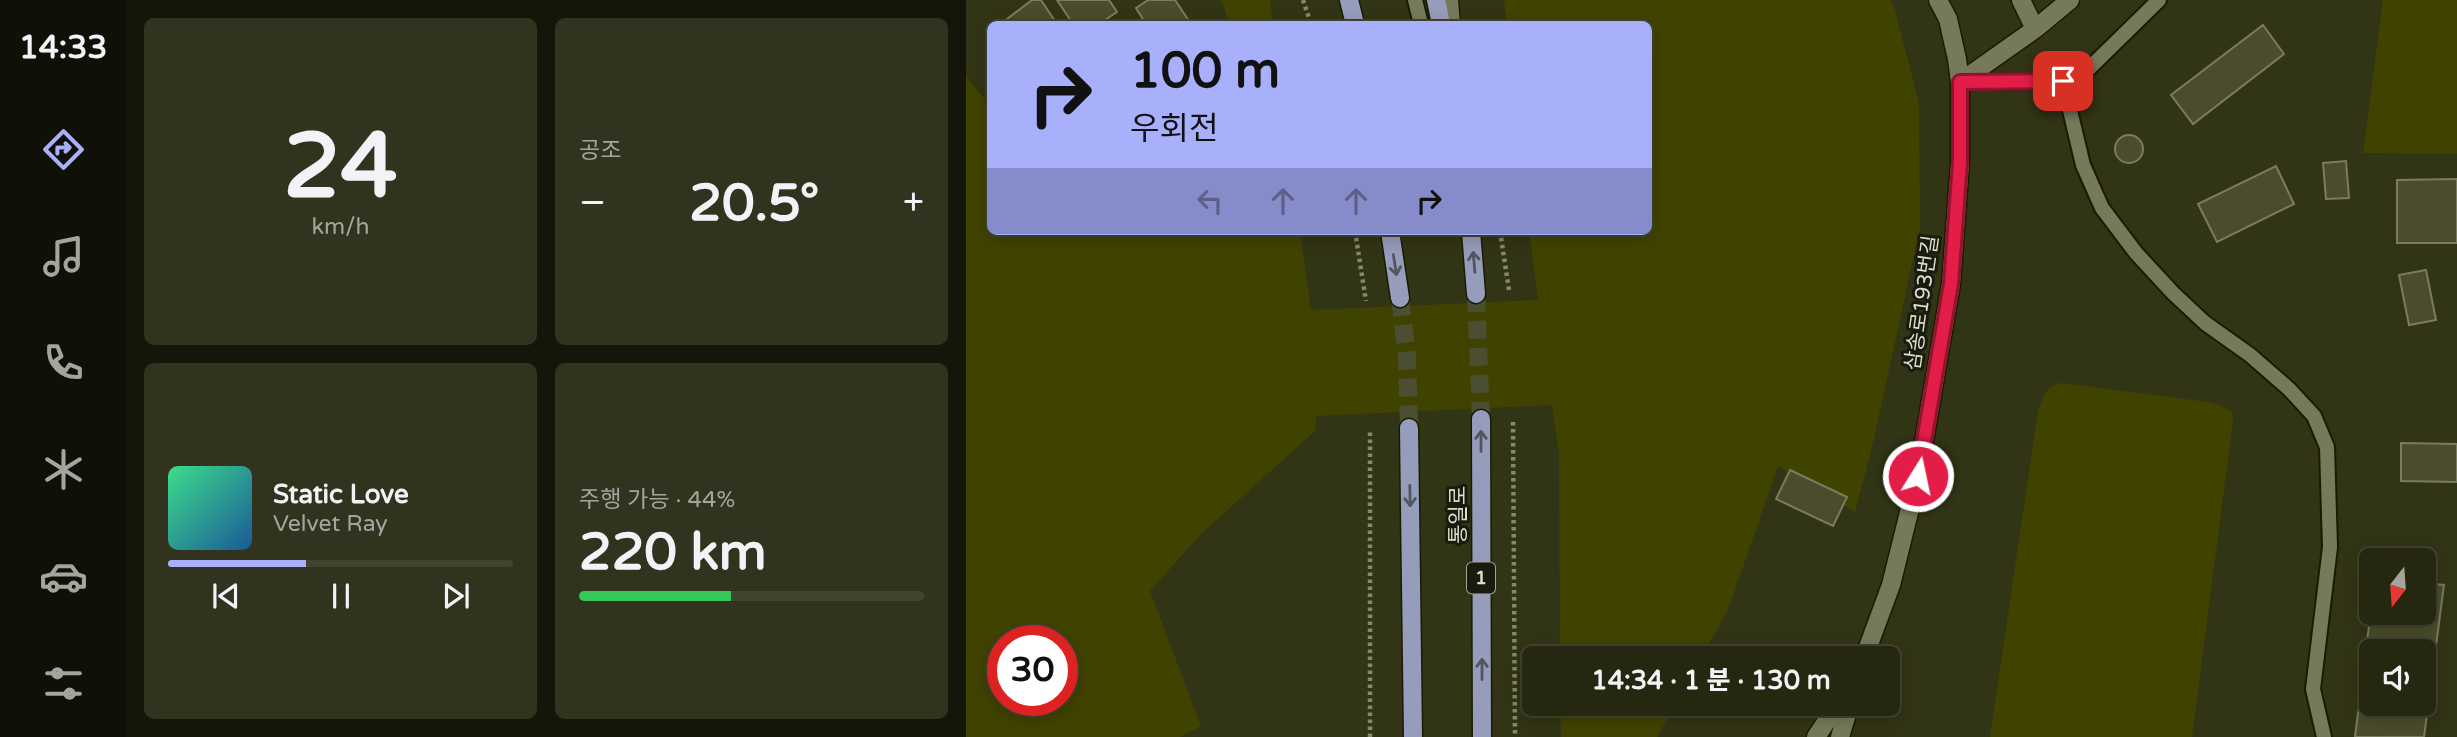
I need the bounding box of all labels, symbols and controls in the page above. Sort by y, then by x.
text: 14:33 [19,29,107,67]
text: 100 m [1130,42,1280,101]
icon: right [1015,49,1106,140]
pin [2033,51,2093,111]
icon: arrive [2044,62,2082,100]
text: 우회전 [1130,110,1218,148]
text: 24 [283,112,398,222]
icon: directions [39,125,88,174]
text: 공조 [579,137,621,165]
text: 20.5° [689,172,819,235]
text: − [579,180,606,226]
text: + [903,180,924,226]
icon: left [1191,182,1229,220]
icon: ahead [1264,182,1302,220]
icon: ahead [1337,182,1375,220]
icon: right [1410,182,1448,220]
text: km/h [312,213,369,241]
icon: music [39,232,88,281]
street label: 삼송로193번길 [1900,234,1944,372]
one-way arrow [1467,252,1480,274]
one-way arrow [1389,253,1402,276]
icon: phone [39,338,88,387]
one-way arrow [1474,430,1488,453]
position arrow [1881,439,1955,513]
icon: climate [39,445,88,494]
text: Static Love [273,479,409,510]
one-way arrow [1403,484,1416,507]
text: 주행 가능 · 44% [579,486,735,514]
street label: 통일로 [1446,486,1471,544]
text: Velvet Ray [273,510,388,538]
text: 220 km [579,521,767,584]
north arrow [2359,548,2436,625]
map controls [2359,548,2436,716]
icon: car [39,552,88,601]
road number: 1 [1467,562,1495,594]
icon: previous [207,577,245,615]
icon: pause [322,577,360,615]
icon: next [437,577,475,615]
speed limit sign: 30 [987,625,1078,716]
button: sound [2359,639,2436,716]
one-way arrow [1475,658,1488,681]
icon: filters [39,659,88,708]
text: 14:34 · 1 분 · 130 m [1591,665,1831,696]

